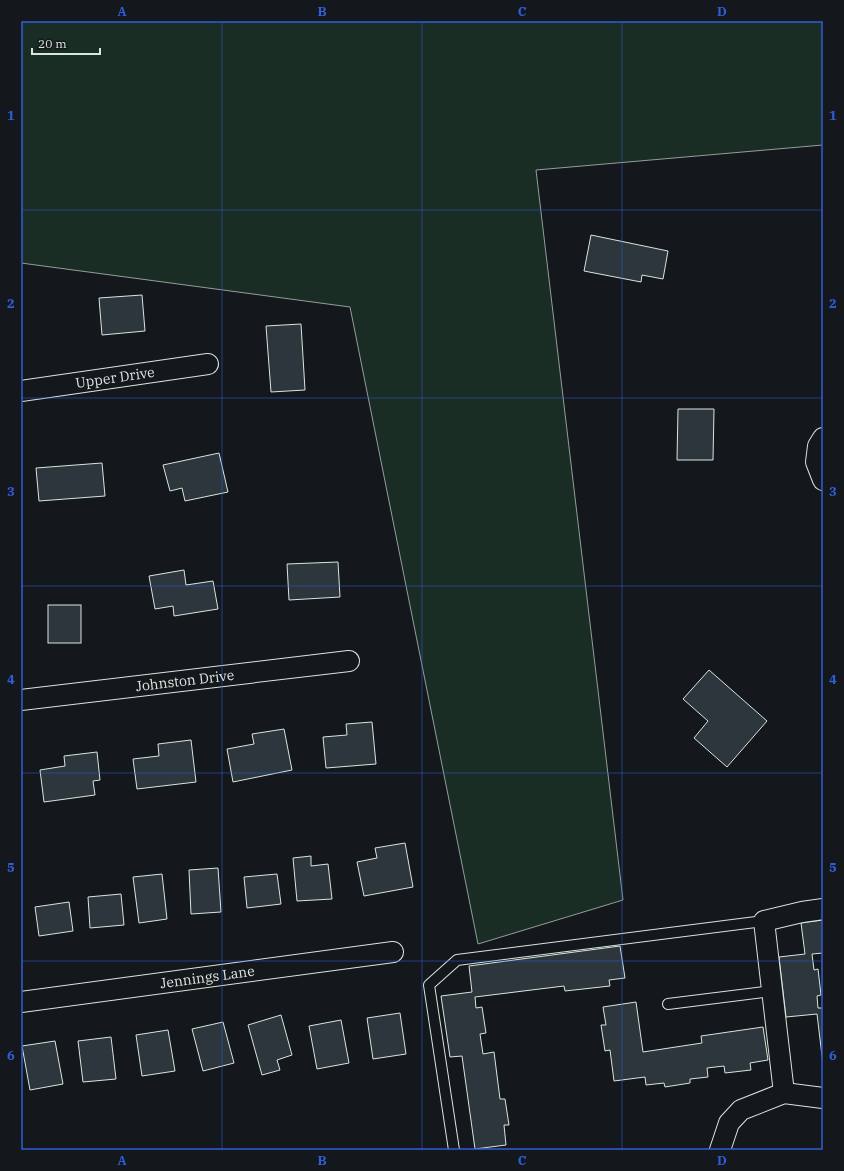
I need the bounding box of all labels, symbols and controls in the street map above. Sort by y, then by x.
text: A [117,3,127,20]
text: B [317,3,327,20]
text: C [518,3,527,20]
text: D [717,3,727,20]
scale bar [32,30,100,56]
text: 20 m [38,36,67,51]
text: 1 [7,107,15,124]
text: 1 [829,107,837,124]
text: 2 [7,295,15,312]
text: 2 [829,295,837,312]
street label: Upper Drive [74,363,156,392]
text: 3 [7,483,15,500]
text: 3 [829,483,837,500]
street label: Johnston Drive [135,666,235,695]
text: 4 [7,671,15,688]
text: 4 [829,671,837,688]
text: 5 [7,859,15,876]
text: 5 [829,859,837,876]
street label: Jennings Lane [159,962,256,992]
text: 6 [7,1047,15,1064]
text: 6 [829,1047,837,1064]
text: A [117,1152,127,1169]
text: B [317,1152,327,1169]
text: C [518,1152,527,1169]
text: D [717,1152,727,1169]

